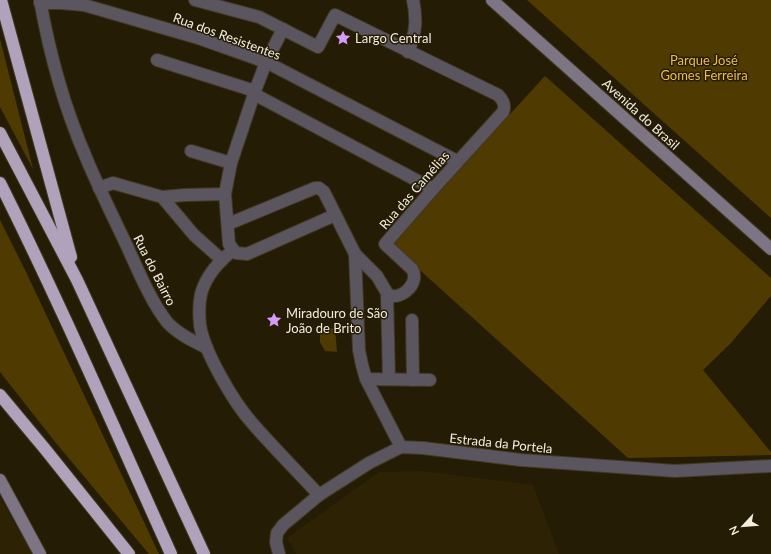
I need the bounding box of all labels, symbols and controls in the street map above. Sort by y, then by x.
street label: Rua dos Resistentes [171,9,283,63]
place icon: Largo Central [334,29,352,47]
place label: Largo Central [355,30,431,46]
park label: Parque José Gomes Ferreira [660,52,748,83]
street label: Avenida do Brasil [599,75,683,153]
street label: Rua das Camélias [376,147,453,232]
street label: Rua do Bairro [130,232,180,308]
place label: Miradouro de São João de Brito [286,305,388,336]
place icon: Miradouro de São João de Brito [265,311,283,329]
street label: Estrada da Portela [449,430,553,456]
north arrow [723,506,763,546]
text: N [726,524,741,537]

